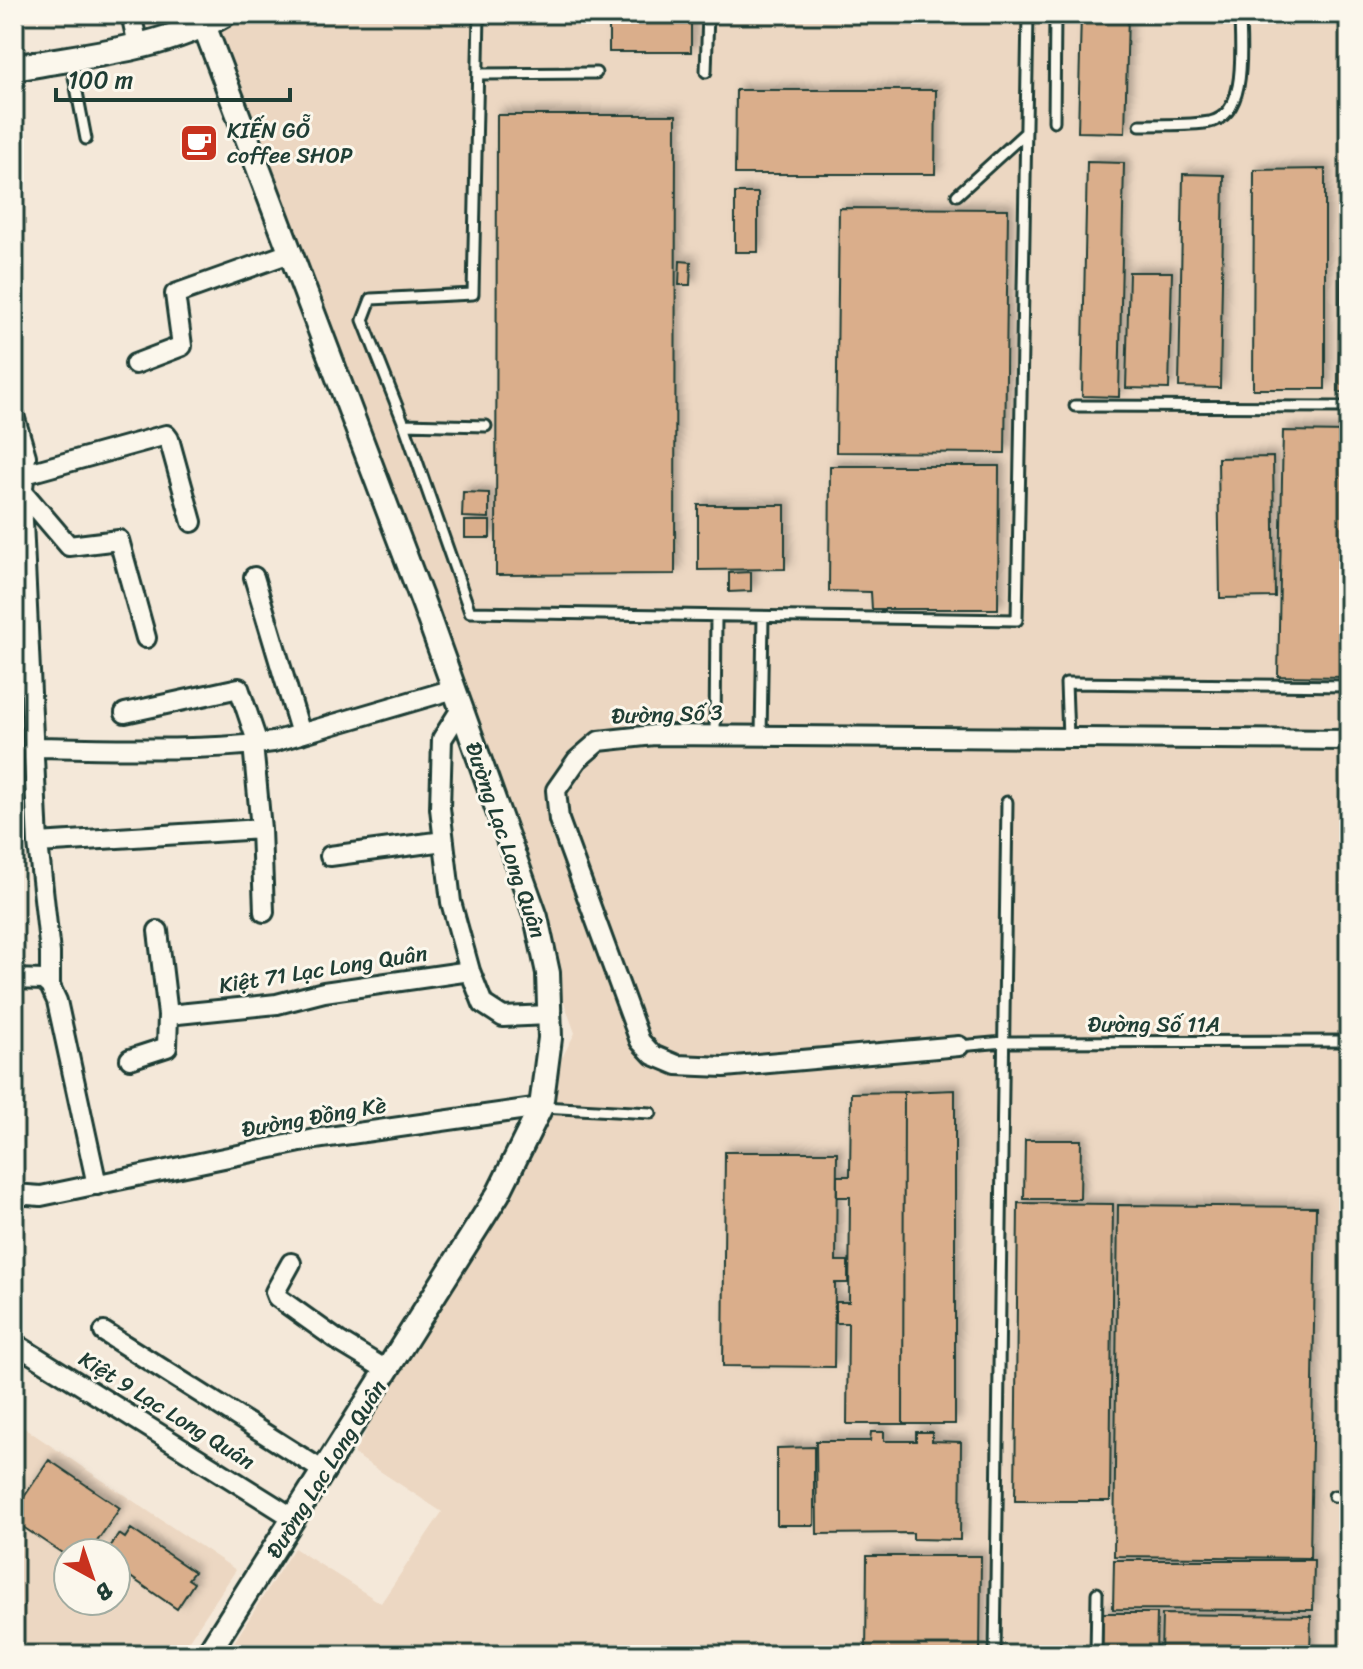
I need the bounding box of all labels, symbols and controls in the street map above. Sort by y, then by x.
scale bar [56,52,290,102]
text: 100 m [68,59,133,101]
place label: KIẾN GỖ coffee SHOP [227,111,353,175]
cafe icon: KIẾN GỖ coffee SHOP [178,122,220,164]
street label: Đường Số 3 [611,693,723,735]
street label: Đường Lạc Long Quân [454,737,558,944]
street label: Kiệt 71 Lạc Long Quân [216,933,430,1005]
street label: Đường Số 11A [1088,1005,1220,1044]
street label: Đường Đồng Kè [239,1085,389,1149]
street label: Kiệt 9 Lạc Long Quân [71,1340,263,1480]
street label: Đường Lạc Long Quân [255,1371,397,1566]
north arrow [52,1537,132,1617]
text: B [87,1573,122,1611]

